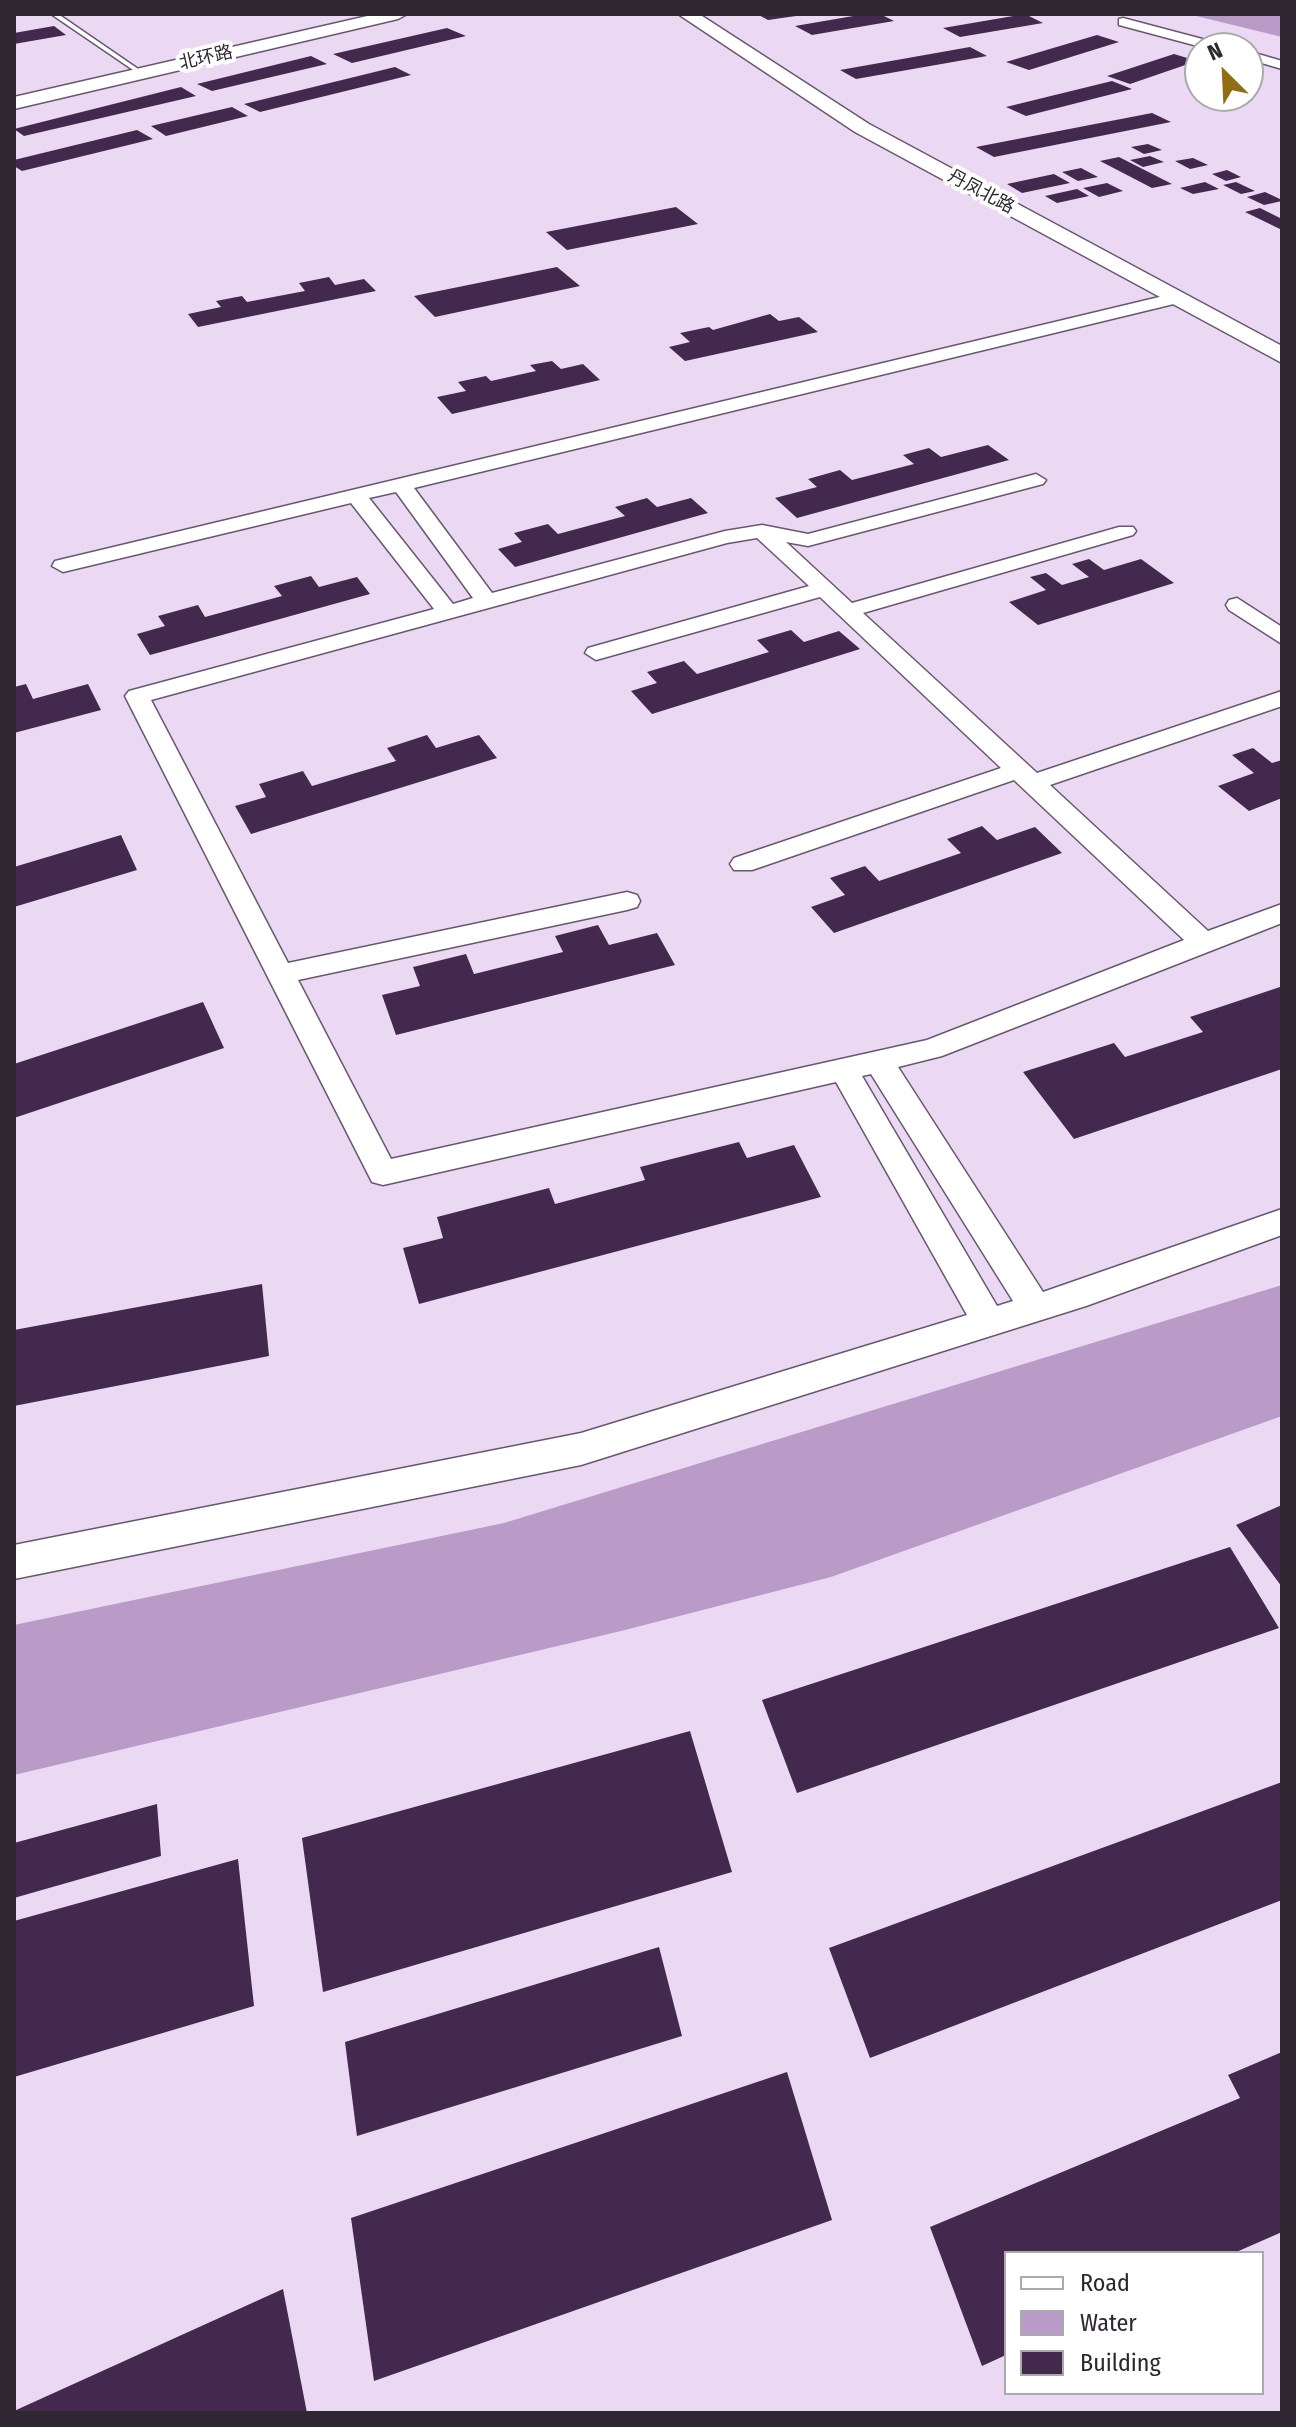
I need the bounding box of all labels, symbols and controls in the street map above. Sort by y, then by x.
north arrow [1184,32,1264,112]
text: N [1203,36,1226,66]
street label: 北环路 [177,41,235,75]
street label: 丹凤北路 [944,166,1018,218]
legend [1004,2251,1264,2395]
text: Road [1080,2269,1130,2297]
text: Water [1080,2309,1137,2337]
text: Building [1080,2349,1161,2377]

